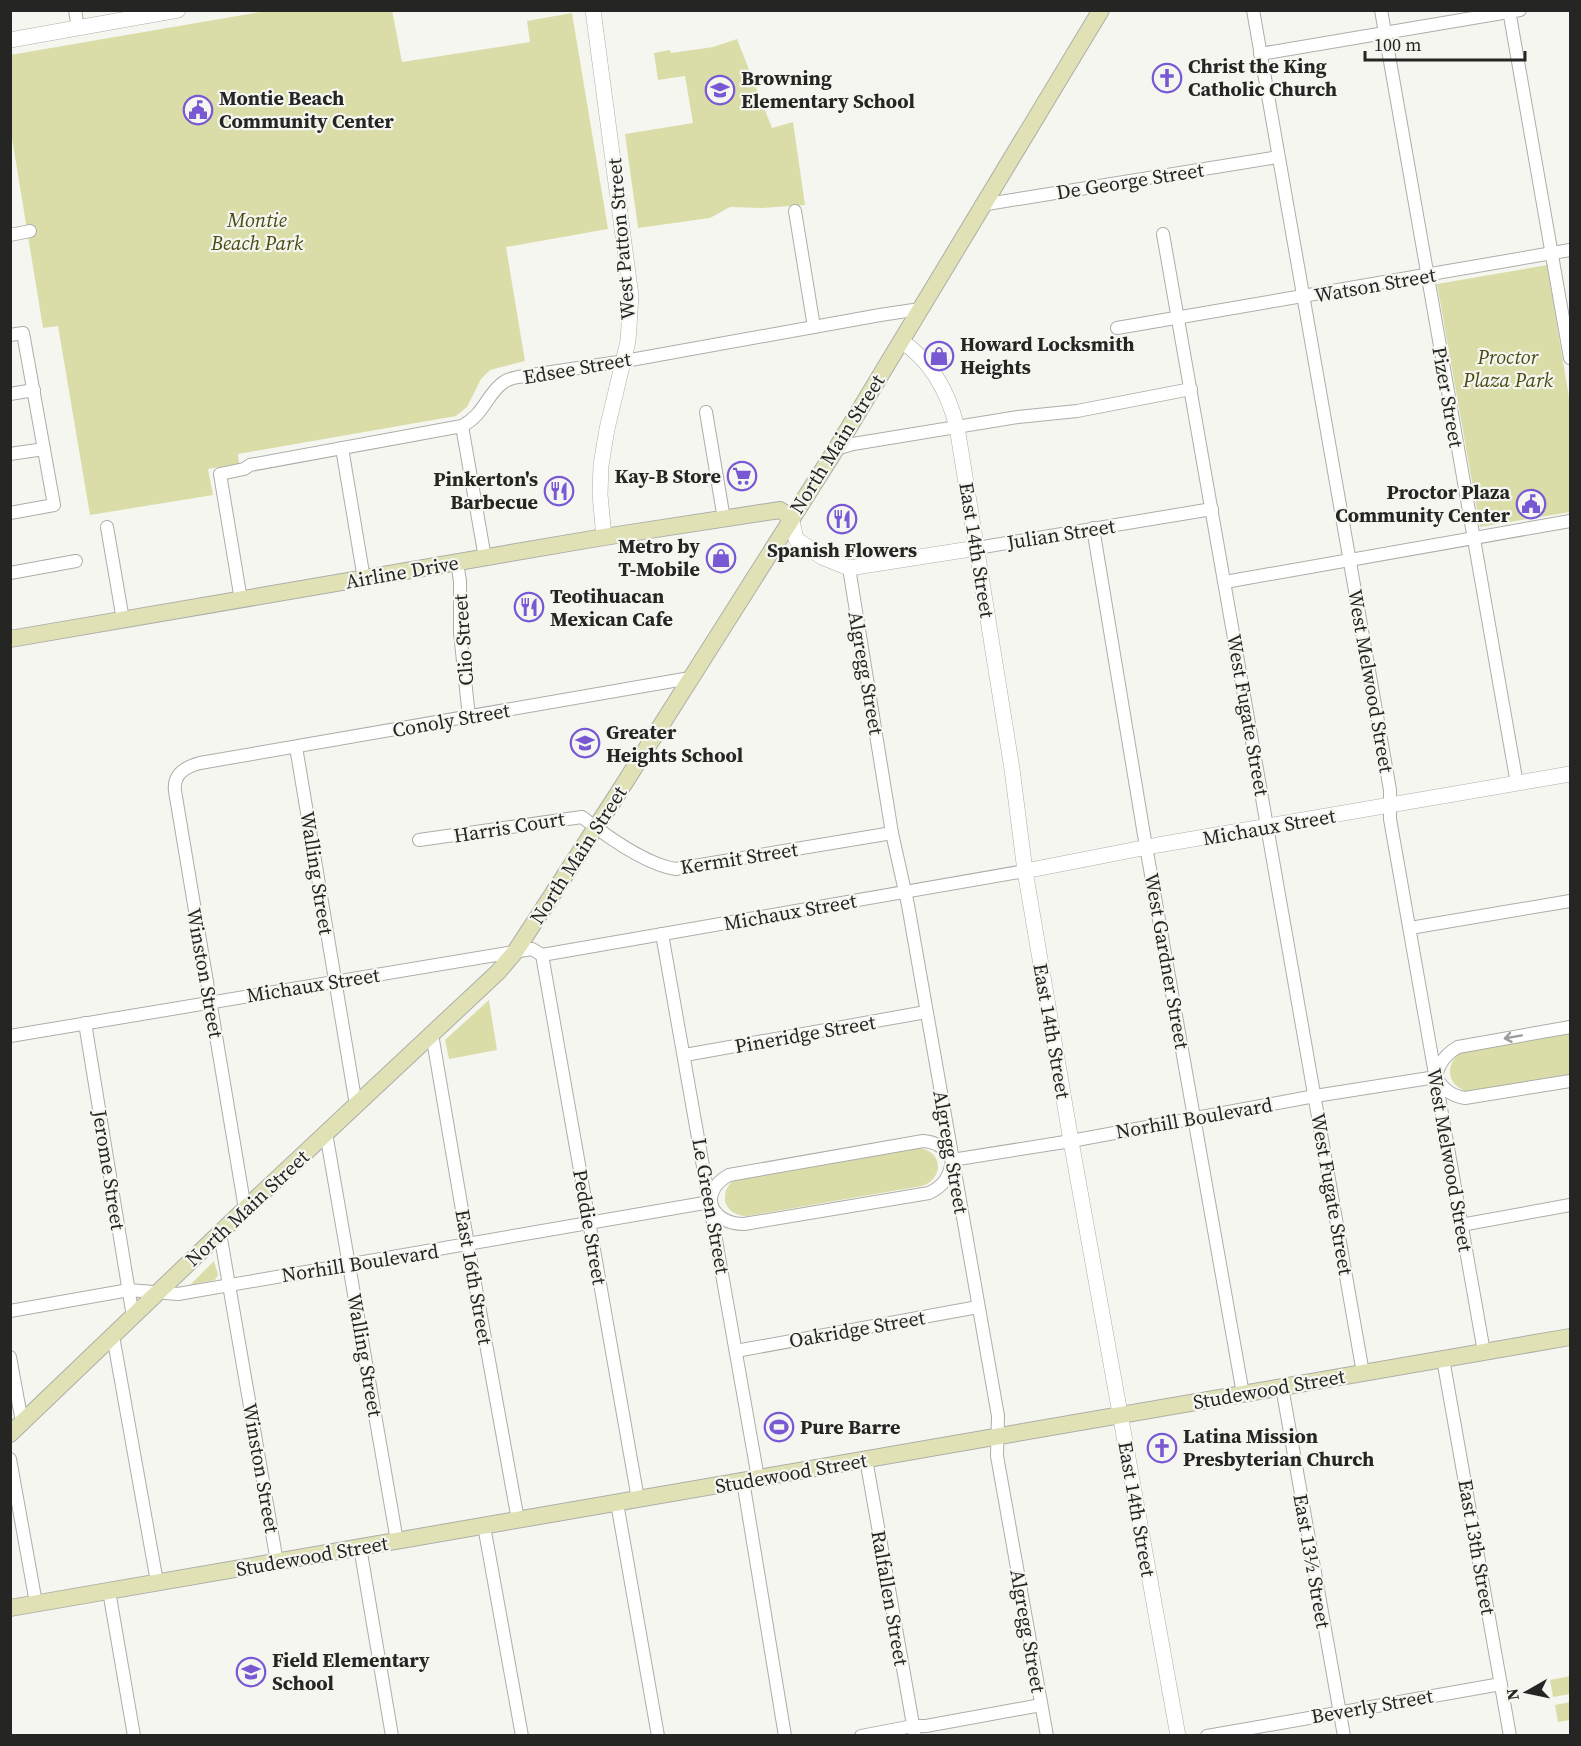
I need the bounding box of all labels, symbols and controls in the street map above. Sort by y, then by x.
scale bar [1365,24,1526,62]
text: 100 m [1374,32,1421,57]
place label: Christ the King Catholic Church [1188,52,1337,103]
church icon: Christ the King Catholic Church [1151,62,1183,94]
place label: Browning Elementary School [741,64,915,115]
school or university icon: Browning Elementary School [704,74,736,106]
place label: Montie Beach Community Center [219,84,394,135]
public building icon: Montie Beach Community Center [182,94,214,126]
street label: De George Street [1054,155,1206,206]
street label: West Patton Street [600,156,642,321]
park label: Montie Beach Park [210,206,304,257]
street label: Watson Street [1312,260,1438,309]
place label: Howard Locksmith Heights [960,330,1135,381]
shop icon: Howard Locksmith Heights [923,340,955,372]
park label: Proctor Plaza Park [1462,343,1554,394]
street label: Pizer Street [1425,344,1471,450]
street label: Edsee Street [521,345,634,391]
street label: North Main Street [783,368,891,519]
supermarket icon: Kay-B Store [726,460,758,492]
place label: Kay-B Store [614,462,721,490]
place label: Pinkerton's Barbecue [433,465,538,516]
restaurant icon: Pinkerton's Barbecue [543,475,575,507]
place label: Proctor Plaza Community Center [1335,478,1511,529]
street label: East 14th Street [952,480,1002,620]
public building icon: Proctor Plaza Community Center [1515,488,1547,520]
restaurant icon: Spanish Flowers [826,503,858,535]
street label: Julian Street [1004,512,1118,557]
place label: Metro by T-Mobile [618,532,700,583]
place label: Spanish Flowers [767,536,917,564]
shop icon: Metro by T-Mobile [705,542,737,574]
street label: Airline Drive [343,548,461,596]
place label: Teotihuacan Mexican Cafe [550,582,673,633]
street label: West Melwood Street [1341,587,1401,775]
restaurant icon: Teotihuacan Mexican Cafe [513,591,545,623]
street label: Clio Street [446,593,480,687]
street label: Algregg Street [841,609,891,737]
street label: West Fugate Street [1220,632,1276,799]
street label: Conoly Street [390,696,512,744]
place label: Greater Heights School [606,718,743,769]
school or university icon: Greater Heights School [569,727,601,759]
street label: North Main Street [523,780,634,930]
street label: Michaux Street [1200,801,1338,852]
street label: Harris Court [451,804,567,850]
street label: Walling Street [293,809,341,937]
street label: Kermit Street [678,835,800,881]
street label: West Gardner Street [1138,871,1196,1052]
street label: Michaux Street [721,886,859,937]
street label: Winston Street [180,906,230,1041]
street label: Michaux Street [244,961,382,1009]
street label: East 14th Street [1026,961,1078,1101]
street label: Pineridge Street [732,1008,878,1060]
one-way arrow [1504,1032,1523,1043]
street label: West Melwood Street [1420,1066,1480,1254]
street label: Algregg Street [926,1088,976,1216]
street label: Norhill Boulevard [1113,1090,1275,1146]
street label: Jerome Street [86,1107,132,1232]
street label: West Fugate Street [1304,1111,1360,1278]
street label: Le Green Street [685,1136,737,1277]
street label: North Main Street [179,1143,315,1273]
street label: Peddie Street [566,1167,614,1287]
street label: East 16th Street [448,1207,500,1347]
street label: Norhill Boulevard [279,1237,441,1289]
street label: Walling Street [340,1291,390,1419]
street label: Oakridge Street [787,1303,928,1355]
street label: Studewood Street [1191,1362,1348,1416]
street label: Winston Street [236,1401,286,1536]
sports icon: Pure Barre [763,1411,795,1443]
place label: Pure Barre [800,1413,900,1441]
place label: Latina Mission Presbyterian Church [1183,1422,1374,1473]
church icon: Latina Mission Presbyterian Church [1146,1432,1178,1464]
street label: East 14th Street [1111,1439,1163,1579]
street label: Studewood Street [713,1446,870,1500]
street label: East 13th Street [1451,1477,1503,1617]
street label: East 13½ Street [1286,1492,1338,1631]
street label: Ralfallen Street [864,1528,916,1668]
street label: Studewood Street [234,1529,391,1583]
street label: Algregg Street [1003,1567,1053,1695]
place label: Field Elementary School [272,1646,430,1697]
school or university icon: Field Elementary School [235,1656,267,1688]
north arrow [1497,1662,1557,1722]
street label: Beverly Street [1309,1681,1436,1730]
text: N [1500,1687,1524,1702]

